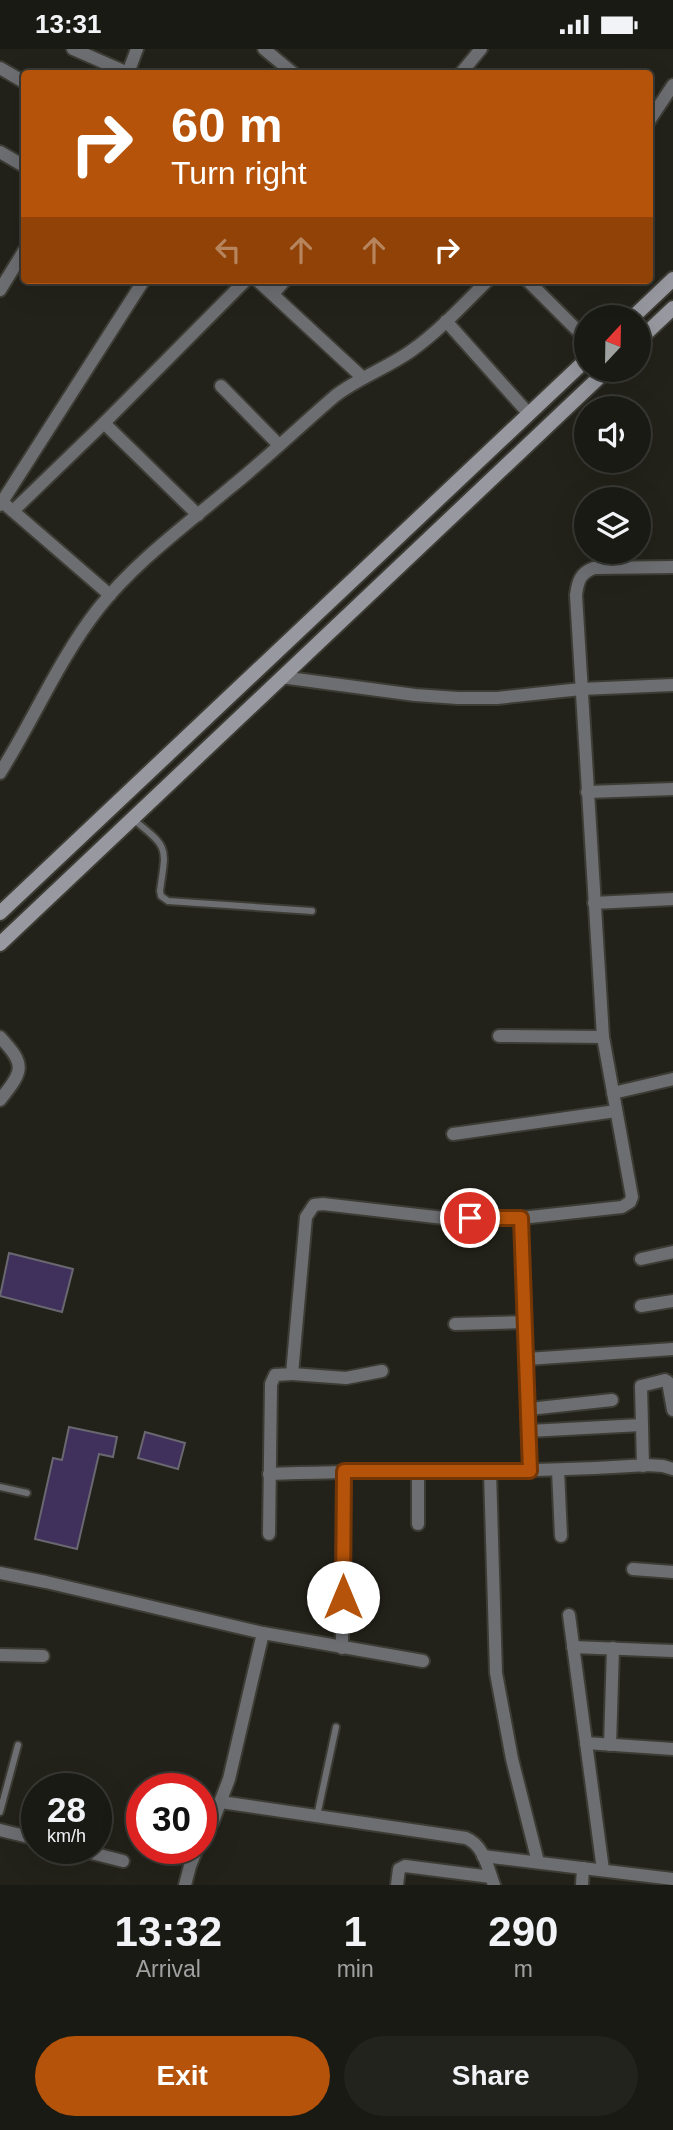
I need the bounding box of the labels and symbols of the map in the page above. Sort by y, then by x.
north arrow [574,305,651,381]
pin [440,1188,500,1248]
position arrow [306,1560,380,1634]
speed limit sign: 30 [126,1773,217,1864]

